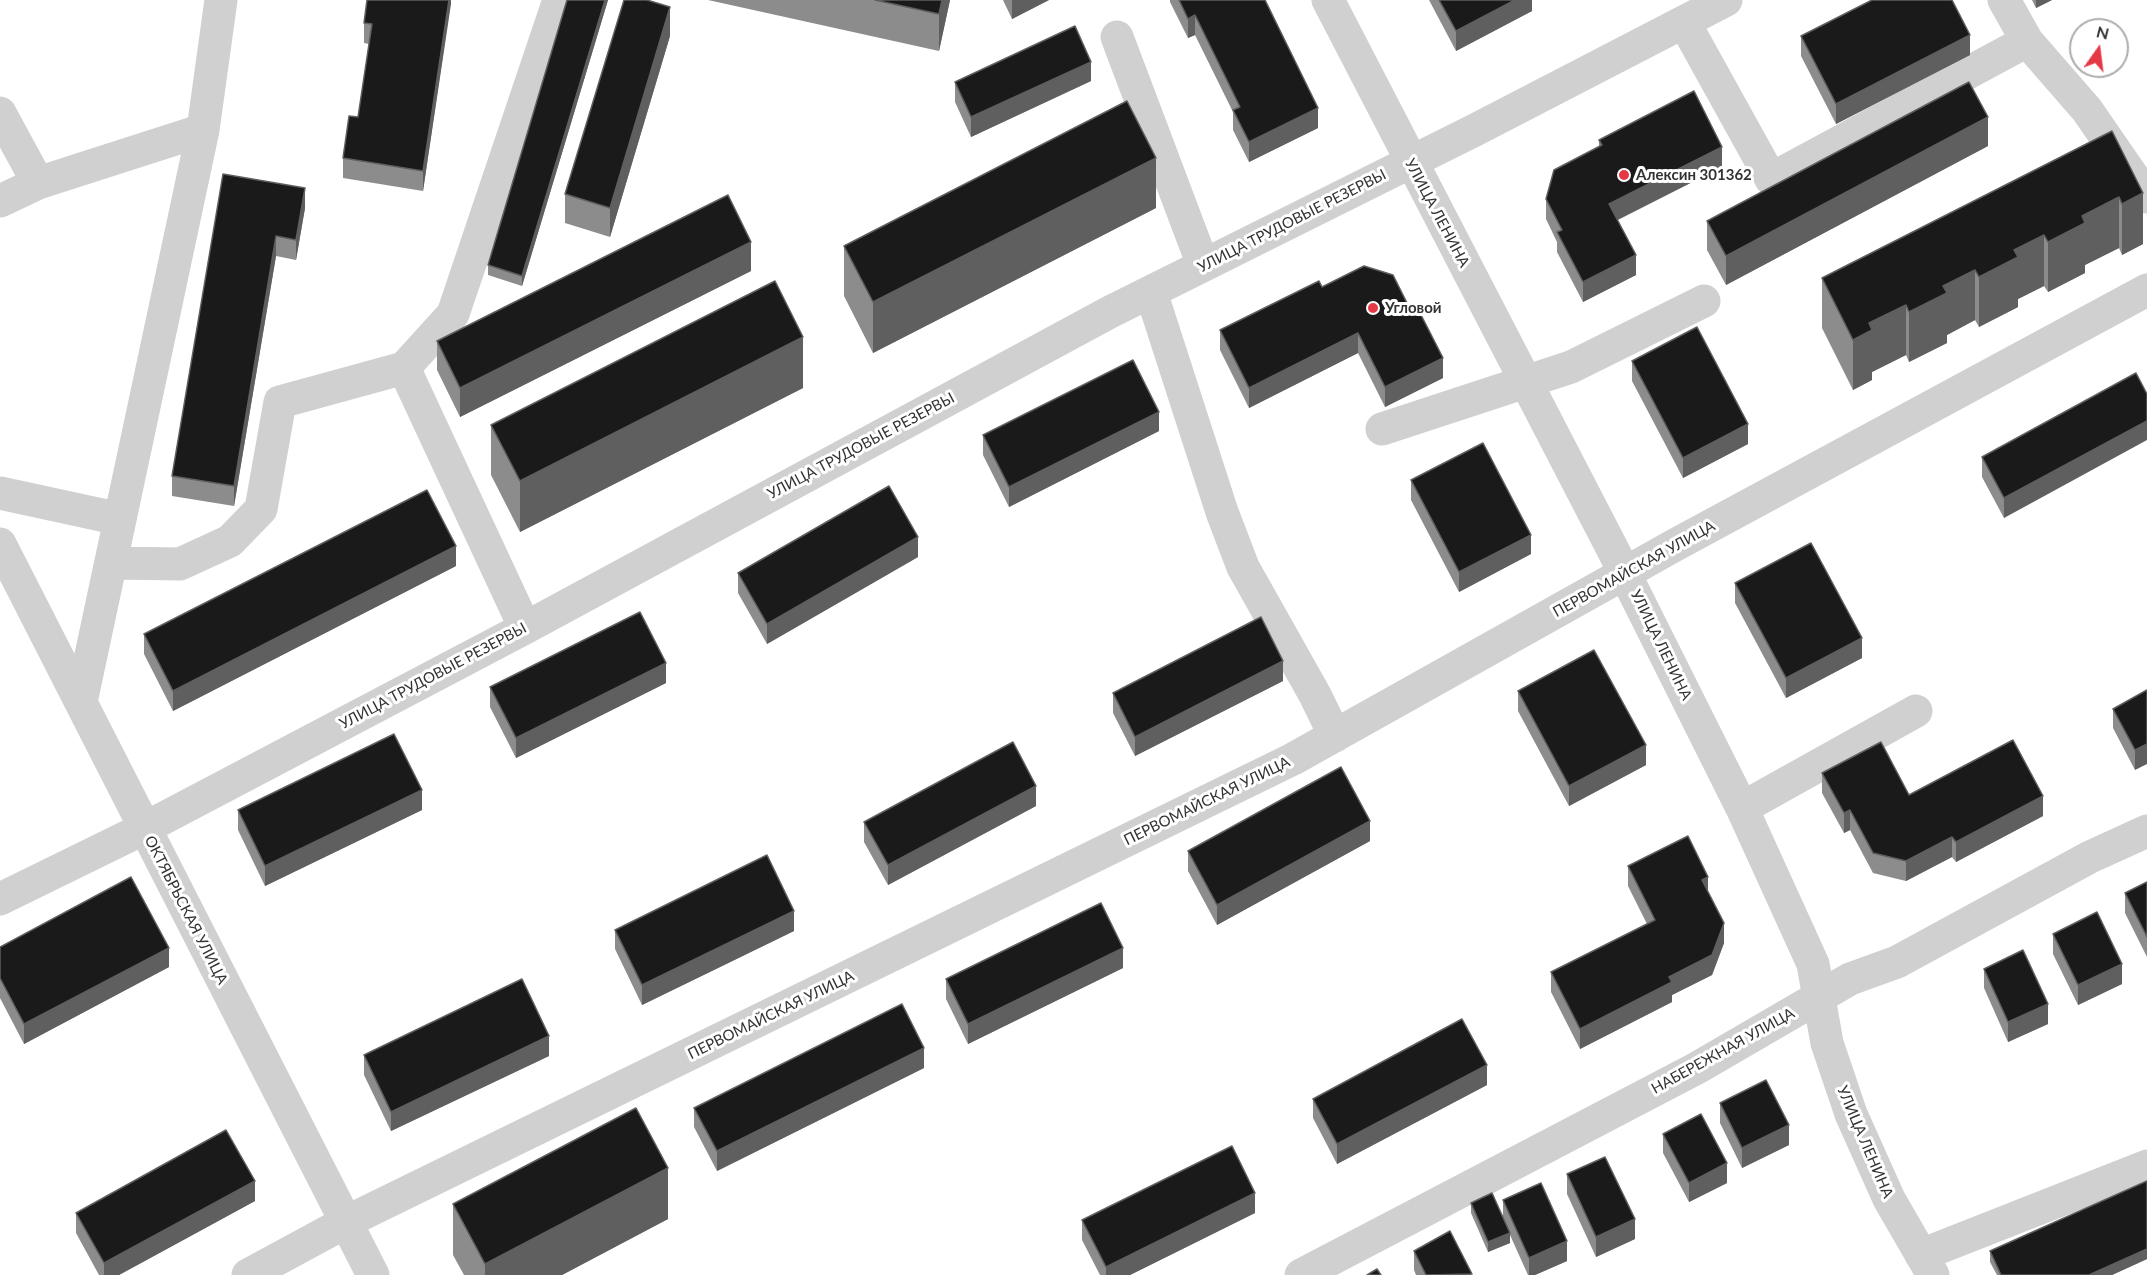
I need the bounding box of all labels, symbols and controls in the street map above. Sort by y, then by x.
north arrow [2069,18,2129,78]
text: N [2095,21,2111,43]
street label: УЛИЦА ЛЕНИНА [1401,156,1473,270]
street label: УЛИЦА ТРУДОВЫЕ РЕЗЕРВЫ [1195,166,1389,276]
place label: Алексин 301362 [1636,166,1752,184]
marker: Алексин 301362 [1617,168,1631,182]
place label: Угловой [1385,299,1442,317]
marker: Угловой [1366,301,1380,315]
street label: УЛИЦА ТРУДОВЫЕ РЕЗЕРВЫ [764,389,958,503]
street label: ПЕРВОМАЙСКАЯ УЛИЦА [1550,517,1718,621]
street label: УЛИЦА ЛЕНИНА [1626,587,1696,703]
street label: УЛИЦА ТРУДОВЫЕ РЕЗЕРВЫ [336,619,530,733]
street label: ПЕРВОМАЙСКАЯ УЛИЦА [1121,753,1293,849]
street label: ОКТЯБРЬСКАЯ УЛИЦА [141,833,231,987]
street label: ПЕРВОМАЙСКАЯ УЛИЦА [685,967,857,1063]
street label: НАБЕРЕЖНАЯ УЛИЦА [1648,1004,1798,1098]
street label: УЛИЦА ЛЕНИНА [1833,1083,1897,1201]

